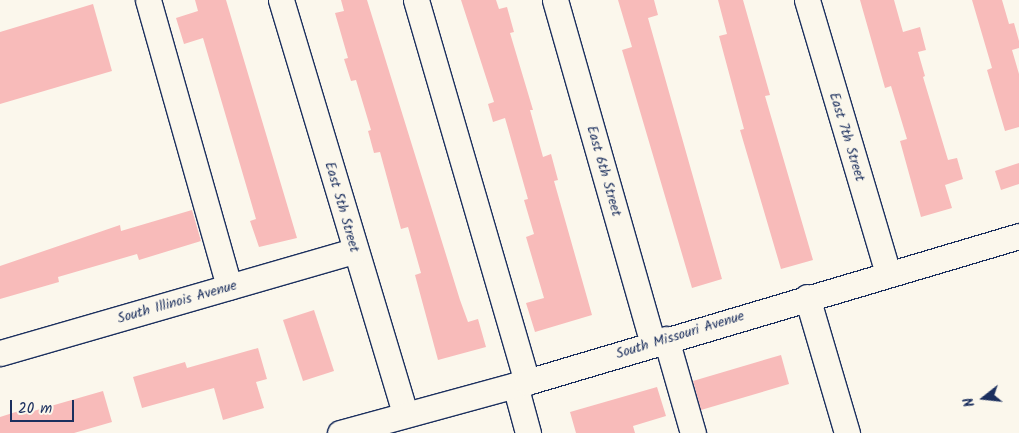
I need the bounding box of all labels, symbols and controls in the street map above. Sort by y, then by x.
street label: East 7th Street [825,90,869,184]
street label: East 6th Street [583,124,625,218]
street label: East 5th Street [321,160,363,254]
street label: South Illinois Avenue [115,277,239,327]
street label: South Missouri Avenue [614,307,746,363]
north arrow [959,373,1009,423]
scale bar [12,390,76,422]
text: N [958,395,981,409]
text: 20 m [18,397,52,421]

